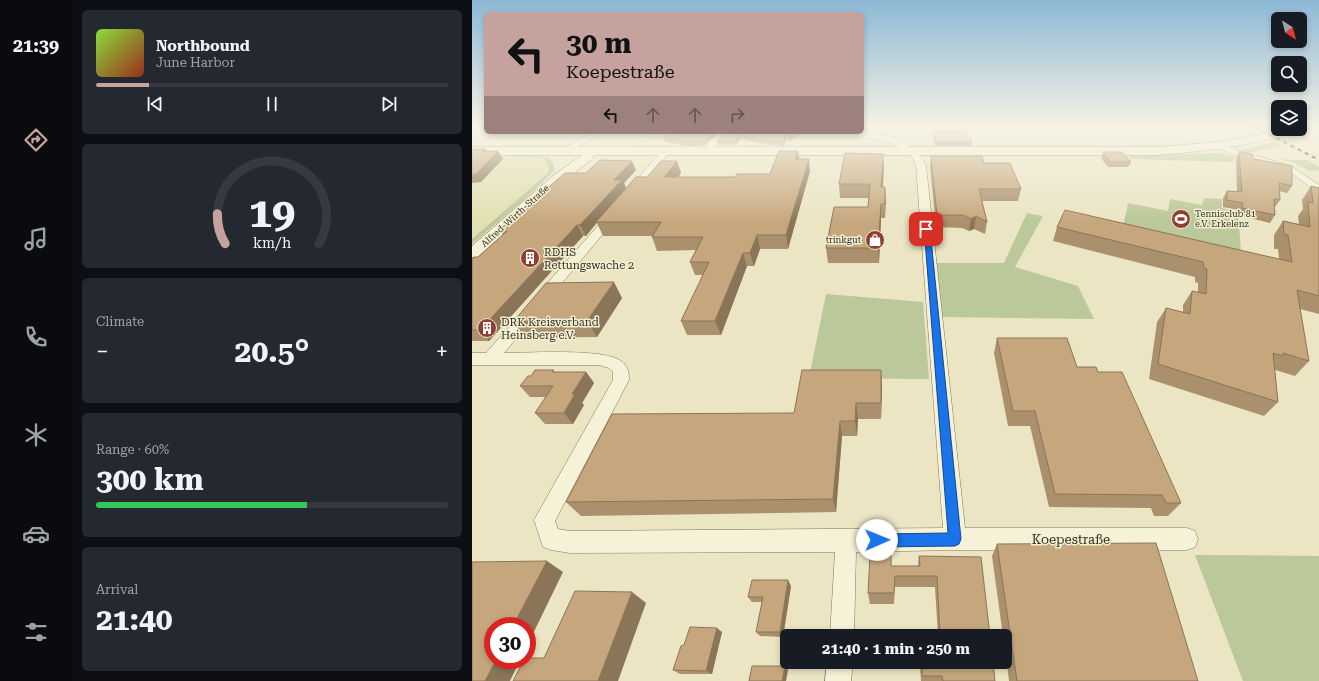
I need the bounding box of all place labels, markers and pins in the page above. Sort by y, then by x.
sports icon: Tennisclub 81 e.V. Erkelenz [1170,208,1192,230]
place label: Tennisclub 81 e.V. Erkelenz [1195,209,1256,229]
pin [909,212,943,246]
shop icon: trinkgut [864,229,886,251]
place label: trinkgut [826,235,862,245]
place label: RDHS Rettungswache 2 [544,246,634,272]
building icon: RDHS Rettungswache 2 [519,247,541,269]
place label: DRK Kreisverband Heinsberg e.V. [501,316,599,342]
building icon: DRK Kreisverband Heinsberg e.V. [476,317,498,339]

